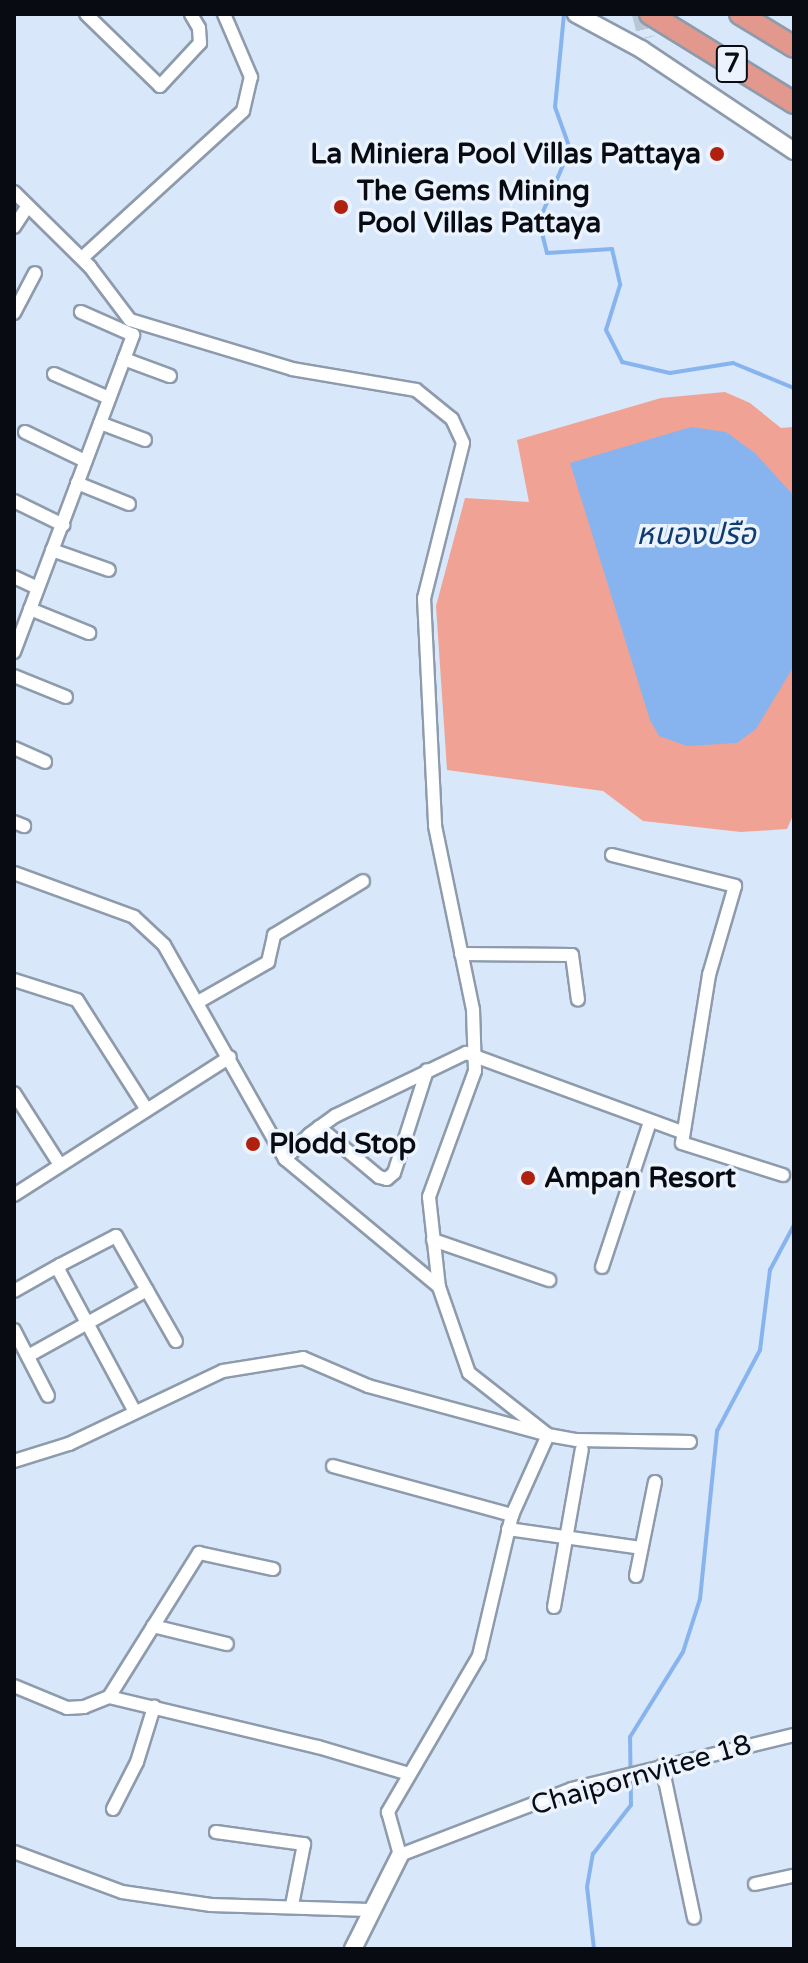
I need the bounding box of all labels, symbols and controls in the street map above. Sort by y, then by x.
road number: 7 [714,42,750,86]
place label: La Miniera Pool Villas Pattaya [310,137,701,171]
marker: La Miniera Pool Villas Pattaya [708,145,726,163]
place label: The Gems Mining Pool Villas Pattaya [357,174,601,240]
marker: The Gems Mining Pool Villas Pattaya [332,198,350,216]
water label: หนองปรือ [636,517,756,553]
place label: Plodd Stop [269,1127,416,1161]
marker: Plodd Stop [244,1135,262,1153]
place label: Ampan Resort [544,1161,736,1195]
marker: Ampan Resort [519,1169,537,1187]
street label: Chaipornvitee 18 [527,1727,755,1823]

